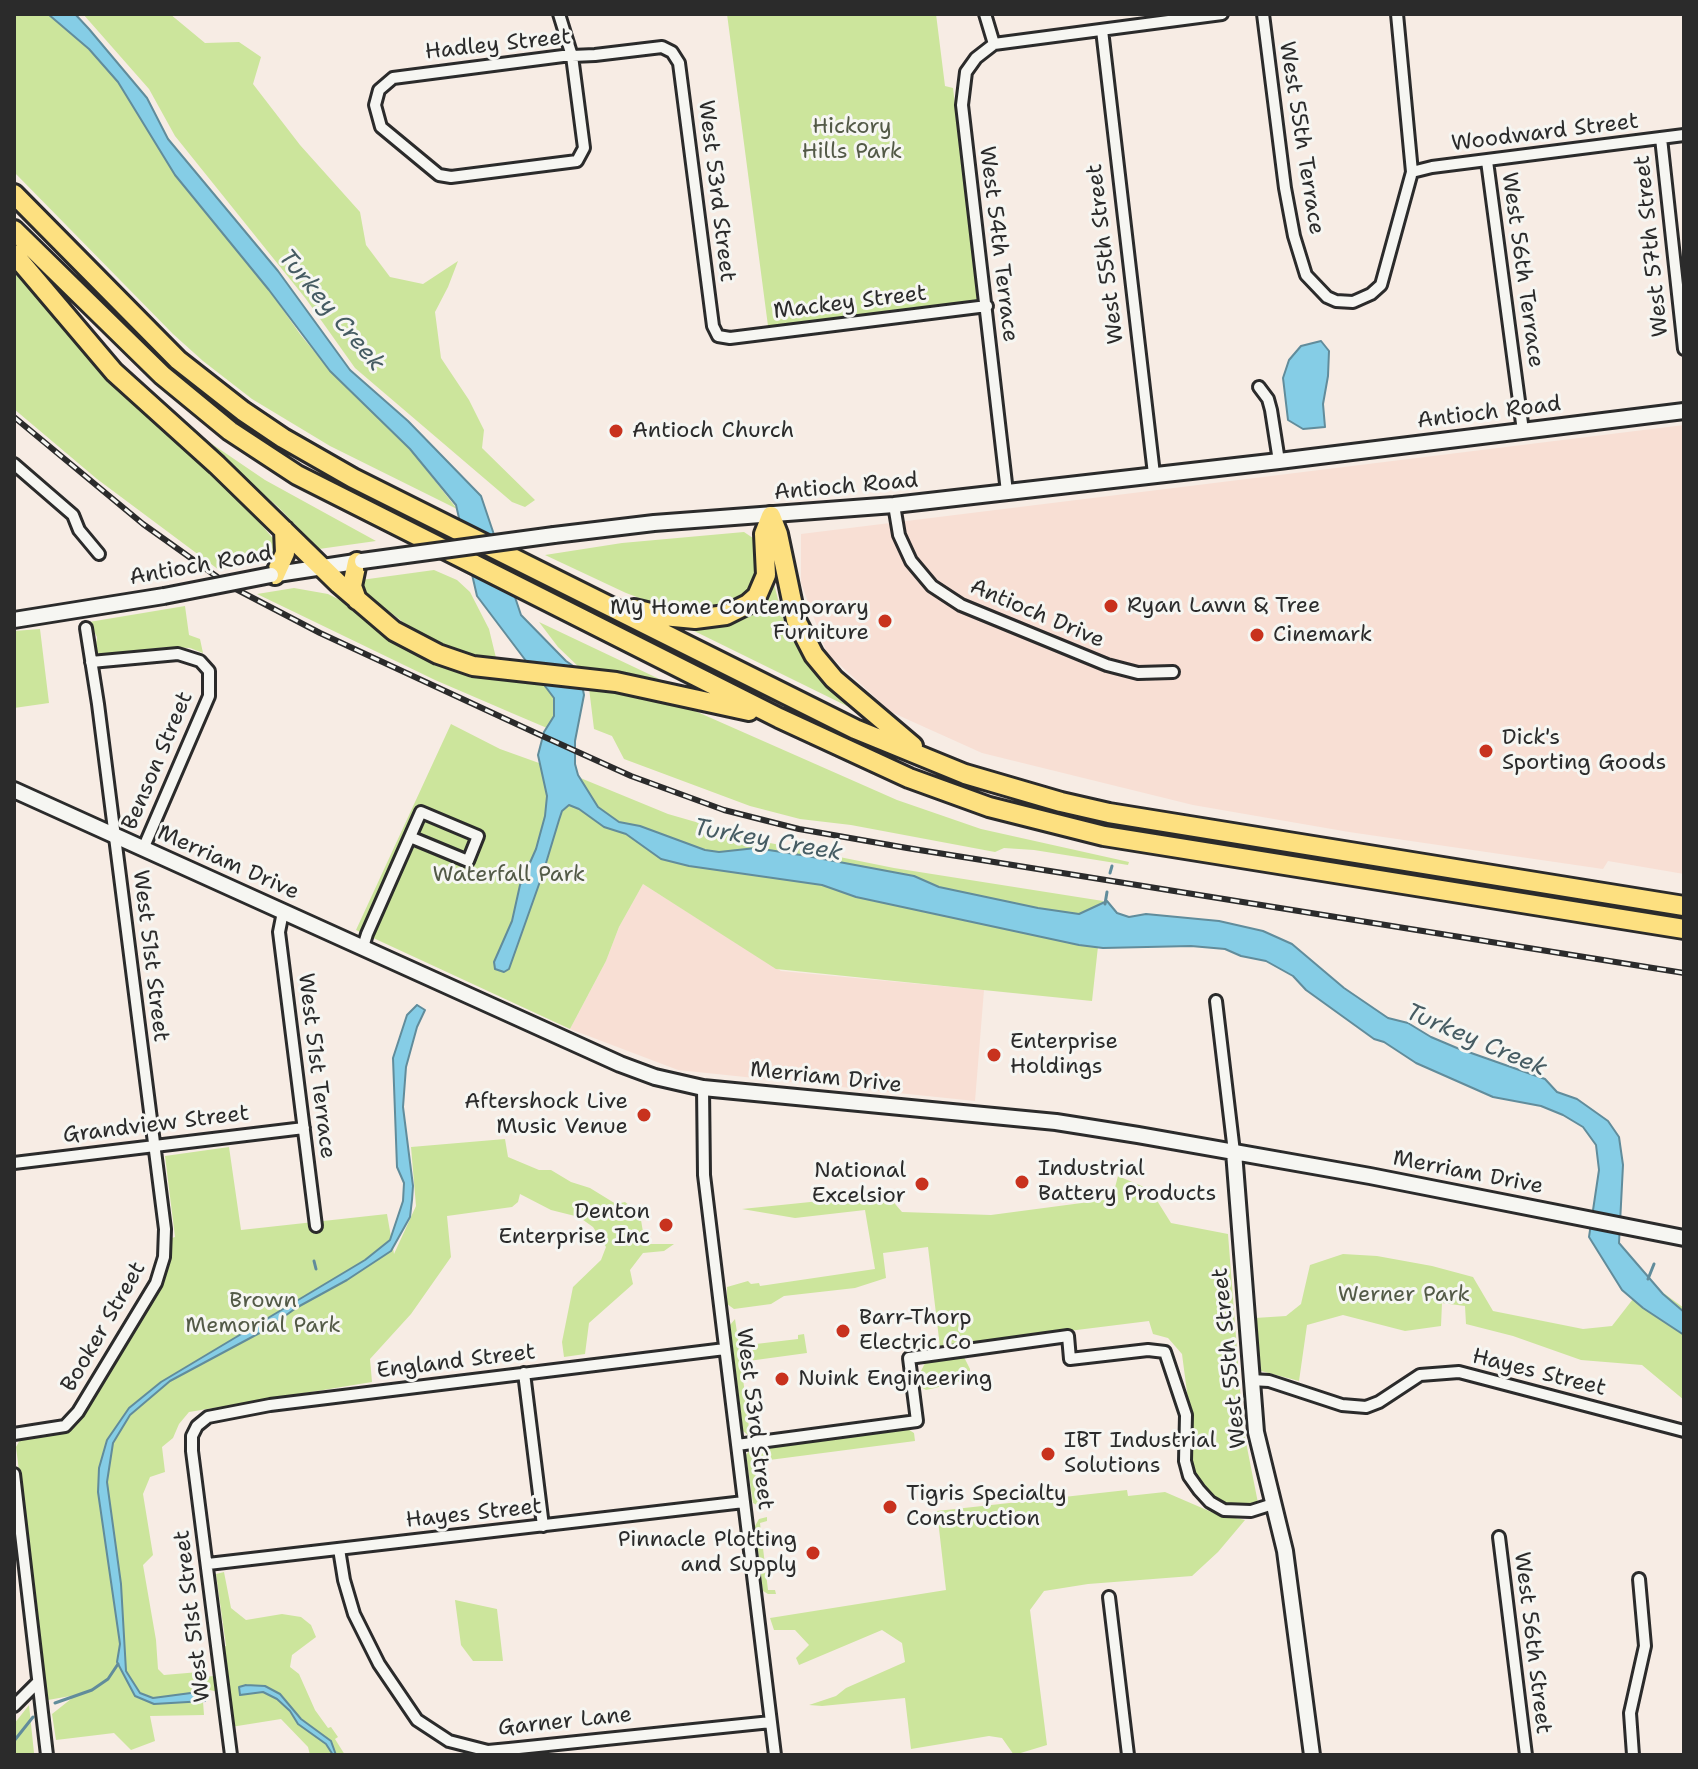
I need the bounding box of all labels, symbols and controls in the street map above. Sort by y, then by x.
street label: Hadley Street [424,24,572,66]
street label: West 55th Terrace [1273,40,1329,236]
street label: West 53rd Street [692,99,740,283]
street label: Woodward Street [1450,108,1640,158]
park label: Hickory Hills Park [802,114,902,166]
street label: West 54th Terrace [973,145,1023,343]
street label: West 57th Street [1629,154,1675,338]
street label: West 55th Street [1082,162,1130,346]
street label: West 56th Terrace [1495,171,1549,369]
water label: Turkey Creek [272,244,390,378]
street label: Mackey Street [772,280,928,326]
street label: Antioch Road [1416,391,1562,435]
place label: Antioch Church [632,418,794,444]
marker: Antioch Church [607,422,625,440]
street label: Antioch Road [773,468,919,506]
street label: Antioch Road [127,540,275,592]
street label: Antioch Drive [966,574,1108,654]
place label: Ryan Lawn & Tree [1127,593,1320,619]
place label: My Home Contemporary Furniture [610,595,869,646]
marker: Ryan Lawn & Tree [1102,597,1120,615]
marker: My Home Contemporary Furniture [876,612,894,630]
place label: Cinemark [1273,622,1372,648]
marker: Cinemark [1248,626,1266,644]
street label: Benson Street [117,688,199,834]
place label: Dick's Sporting Goods [1502,725,1666,776]
marker: Dick's Sporting Goods [1477,742,1495,760]
water label: Turkey Creek [691,814,845,868]
street label: Merriam Drive [153,820,303,906]
park label: Waterfall Park [433,862,585,888]
street label: West 51st Street [126,868,174,1044]
street label: West 51st Terrace [292,972,340,1160]
water label: Turkey Creek [1401,998,1551,1084]
place label: Enterprise Holdings [1010,1029,1118,1080]
marker: Enterprise Holdings [985,1046,1003,1064]
street label: Merriam Drive [749,1057,903,1099]
place label: Aftershock Live Music Venue [464,1089,628,1140]
street label: Grandview Street [61,1100,251,1150]
marker: Aftershock Live Music Venue [635,1106,653,1124]
street label: Merriam Drive [1391,1146,1545,1200]
place label: Industrial Battery Products [1038,1156,1216,1208]
place label: National Excelsior [812,1158,906,1210]
marker: Industrial Battery Products [1013,1173,1031,1191]
marker: National Excelsior [913,1175,931,1193]
place label: Denton Enterprise Inc [498,1199,650,1250]
marker: Denton Enterprise Inc [657,1216,675,1234]
street label: Booker Street [56,1257,152,1397]
street label: West 55th Street [1207,1266,1253,1450]
park label: Werner Park [1338,1282,1470,1308]
park label: Brown Memorial Park [185,1288,341,1340]
place label: Barr-Thorp Electric Co [859,1305,972,1356]
marker: Barr-Thorp Electric Co [834,1322,852,1340]
street label: West 53rd Street [730,1327,778,1511]
street label: England Street [375,1339,537,1385]
street label: Hayes Street [1469,1344,1609,1402]
place label: Nuink Engineering [798,1366,992,1392]
marker: Nuink Engineering [773,1370,791,1388]
place label: IBT Industrial Solutions [1064,1428,1216,1480]
marker: IBT Industrial Solutions [1039,1445,1057,1463]
place label: Tigris Specialty Construction [906,1481,1067,1532]
street label: Hayes Street [405,1494,543,1534]
marker: Tigris Specialty Construction [881,1498,899,1516]
place label: Pinnacle Plotting and Supply [618,1527,797,1578]
street label: West 51st Street [169,1528,217,1704]
marker: Pinnacle Plotting and Supply [804,1544,822,1562]
street label: West 56th Street [1508,1550,1556,1736]
street label: Garner Lane [497,1702,633,1742]

